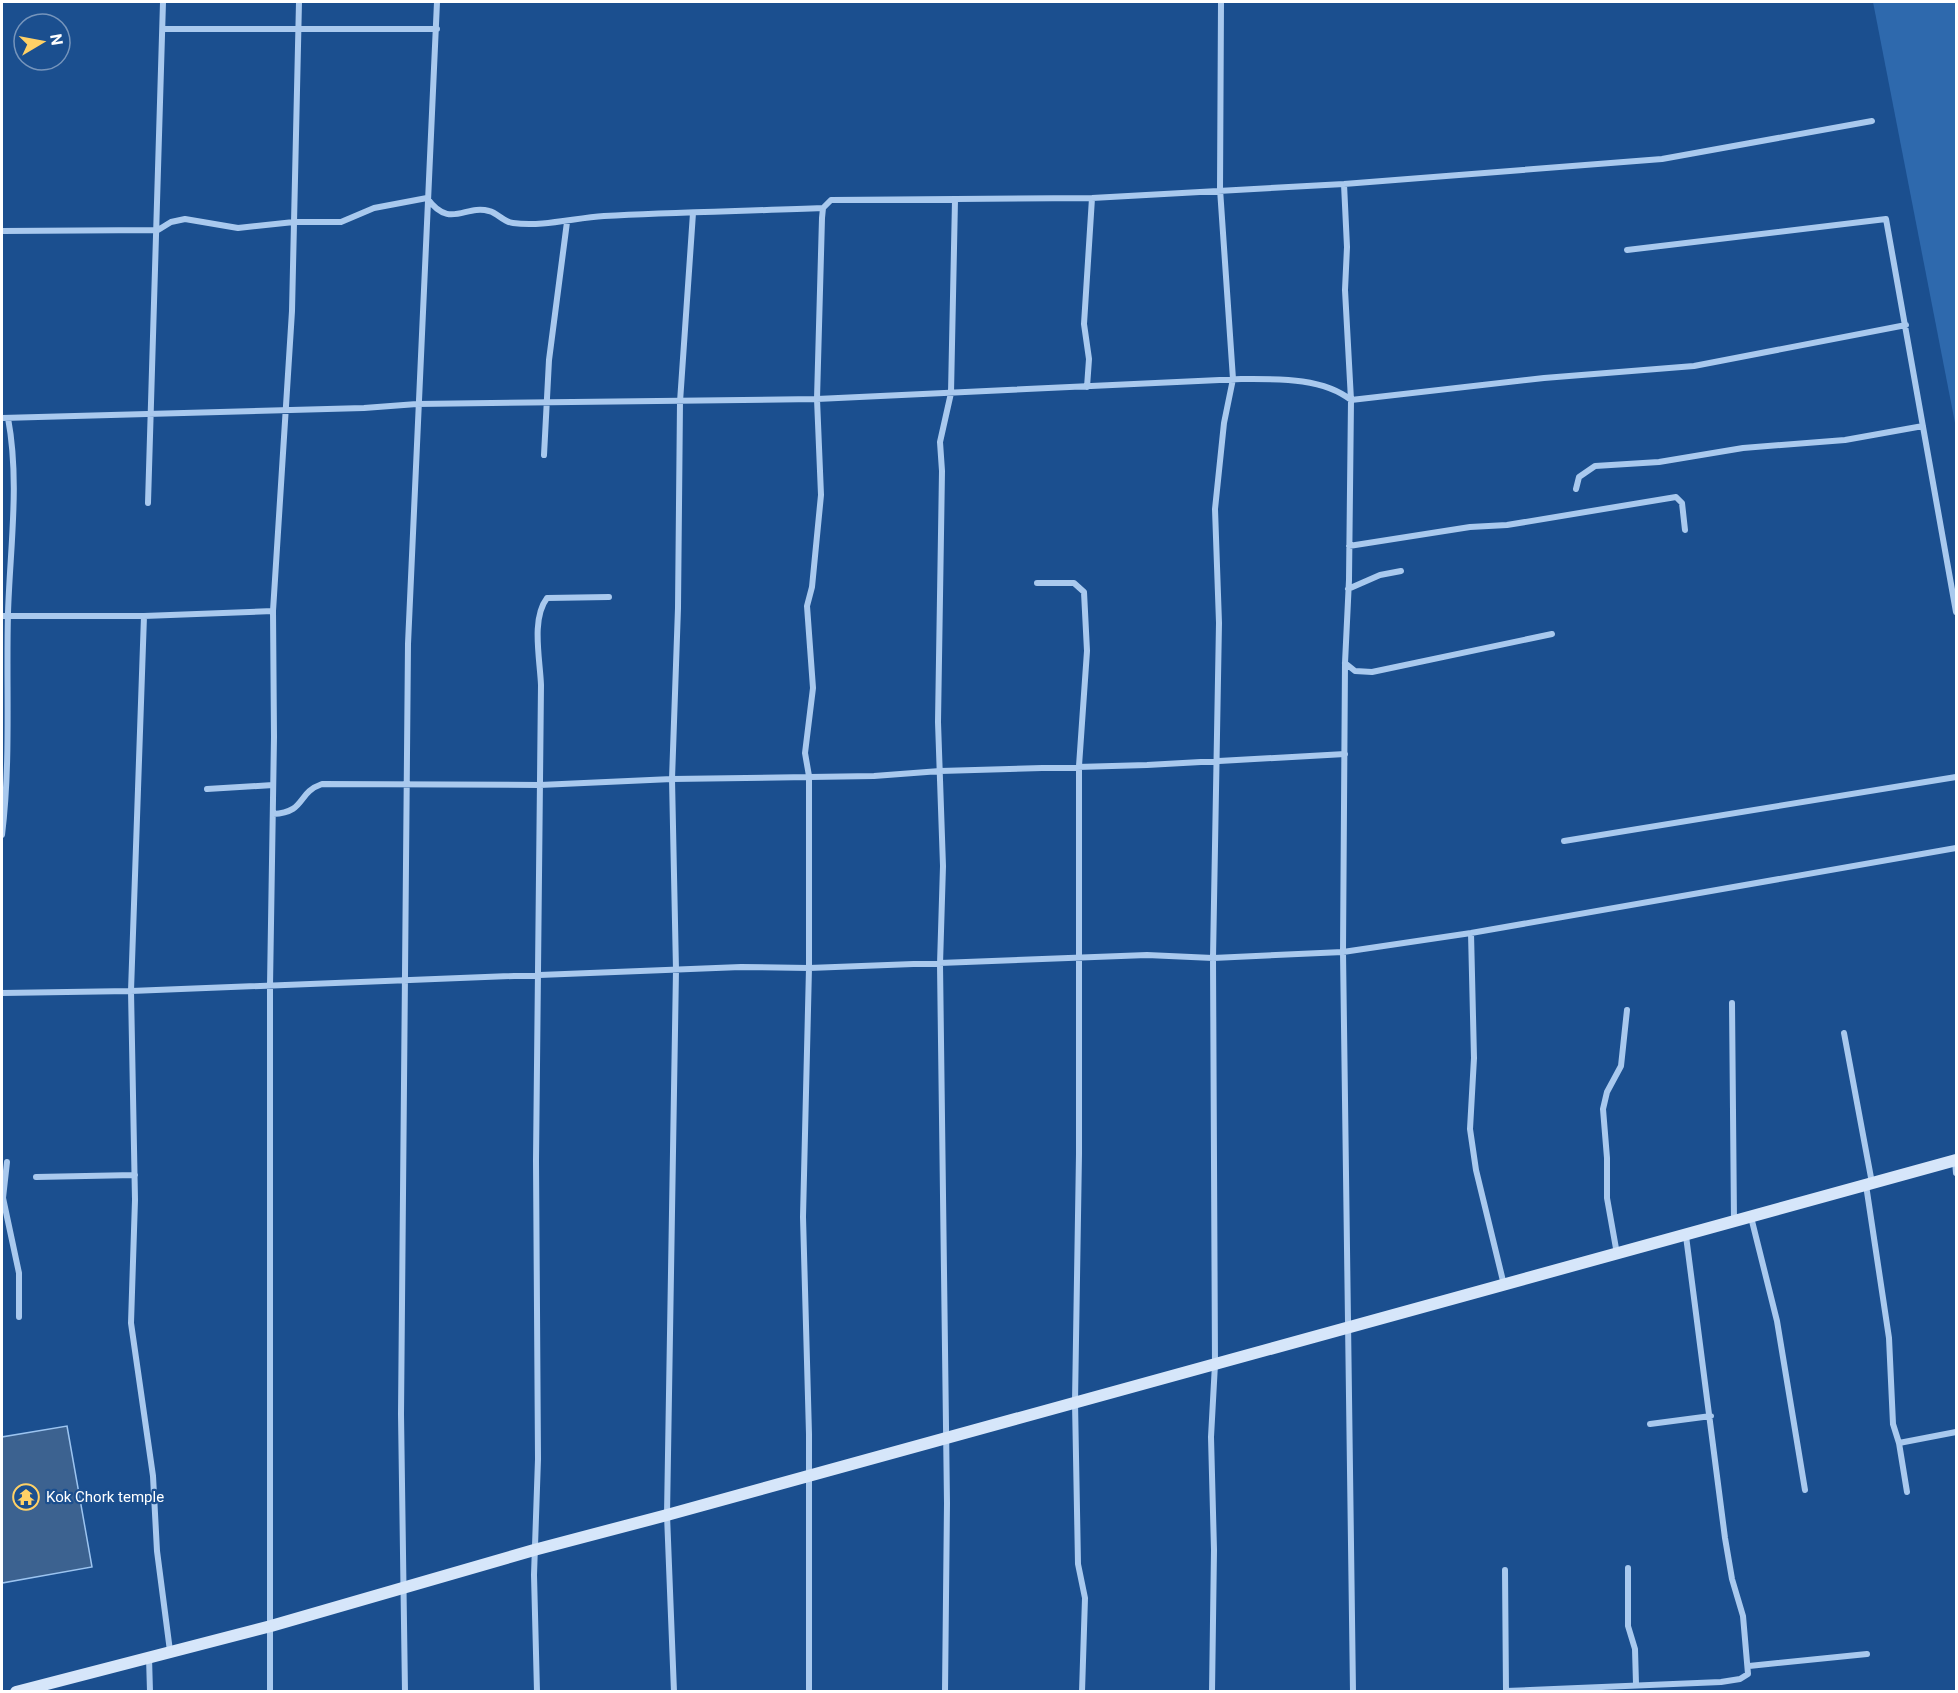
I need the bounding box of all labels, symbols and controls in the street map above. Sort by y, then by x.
north arrow [12,12,72,72]
text: N [46,32,67,47]
temple icon: Kok Chork temple [11,1482,41,1512]
place label: Kok Chork temple [46,1488,164,1506]

